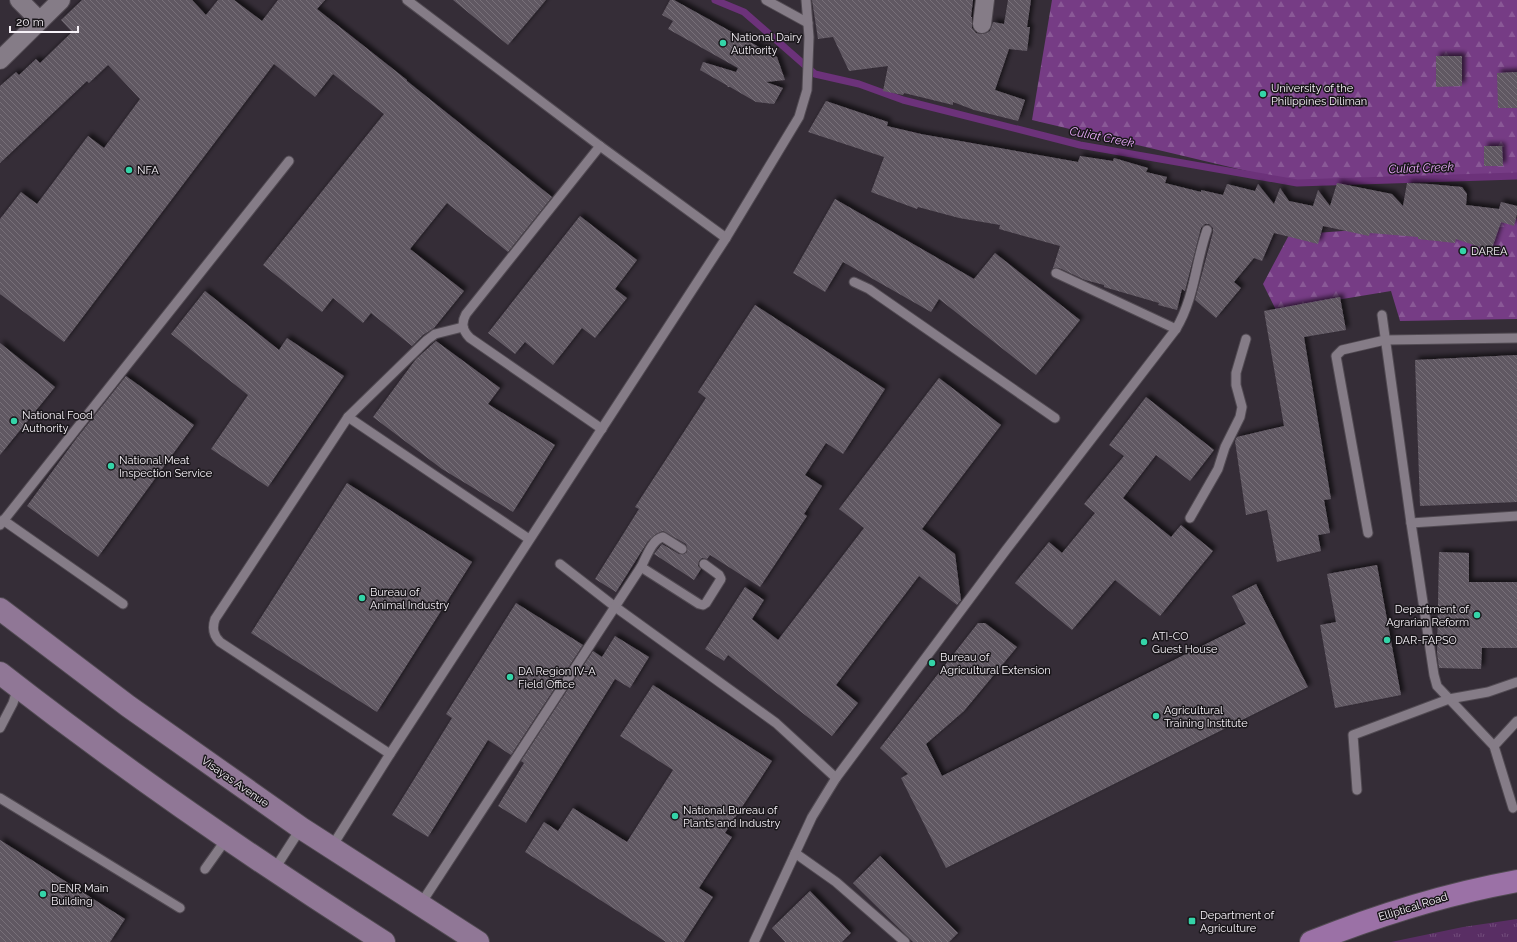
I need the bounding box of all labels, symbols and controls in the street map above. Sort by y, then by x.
scale bar [10,8,78,34]
text: 20 m [16,15,44,29]
place label: National Dairy Authority [731,31,802,57]
marker: National Dairy Authority [718,38,728,48]
place label: University of the Philippines Diliman [1271,82,1367,108]
marker: University of the Philippines Diliman [1258,89,1268,99]
water label: Culiat Creek [1069,124,1136,150]
water label: Culiat Creek [1388,160,1455,176]
place label: NFA [137,164,159,177]
marker: NFA [124,165,134,175]
place label: DAREA [1471,245,1508,258]
marker: DAREA [1458,246,1468,256]
place label: National Food Authority [22,409,93,435]
marker: National Food Authority [9,416,19,426]
place label: National Meat Inspection Service [119,454,213,480]
marker: National Meat Inspection Service [106,461,116,471]
place label: Bureau of Animal Industry [370,586,449,612]
marker: Bureau of Animal Industry [357,593,367,603]
place label: Department of Agrarian Reform [1386,603,1469,629]
marker: Department of Agrarian Reform [1472,610,1482,620]
place label: ATI-CO Guest House [1152,630,1218,656]
place label: DAR-FAPSO [1395,634,1457,647]
marker: DAR-FAPSO [1382,635,1392,645]
marker: ATI-CO Guest House [1139,637,1149,647]
place label: Bureau of Agricultural Extension [940,651,1051,677]
marker: Bureau of Agricultural Extension [927,658,937,668]
place label: DA Region IV-A Field Office [518,665,596,691]
marker: DA Region IV-A Field Office [505,672,515,682]
place label: Agricultural Training Institute [1164,704,1248,730]
marker: Agricultural Training Institute [1151,711,1161,721]
street label: Visayas Avenue [199,754,272,810]
place label: National Bureau of Plants and Industry [683,804,780,830]
marker: National Bureau of Plants and Industry [670,811,680,821]
place label: DENR Main Building [51,882,108,908]
marker: DENR Main Building [38,889,48,899]
street label: Elliptical Road [1377,890,1449,924]
place label: Department of Agriculture [1200,909,1275,935]
marker: Department of Agriculture [1187,916,1197,926]

